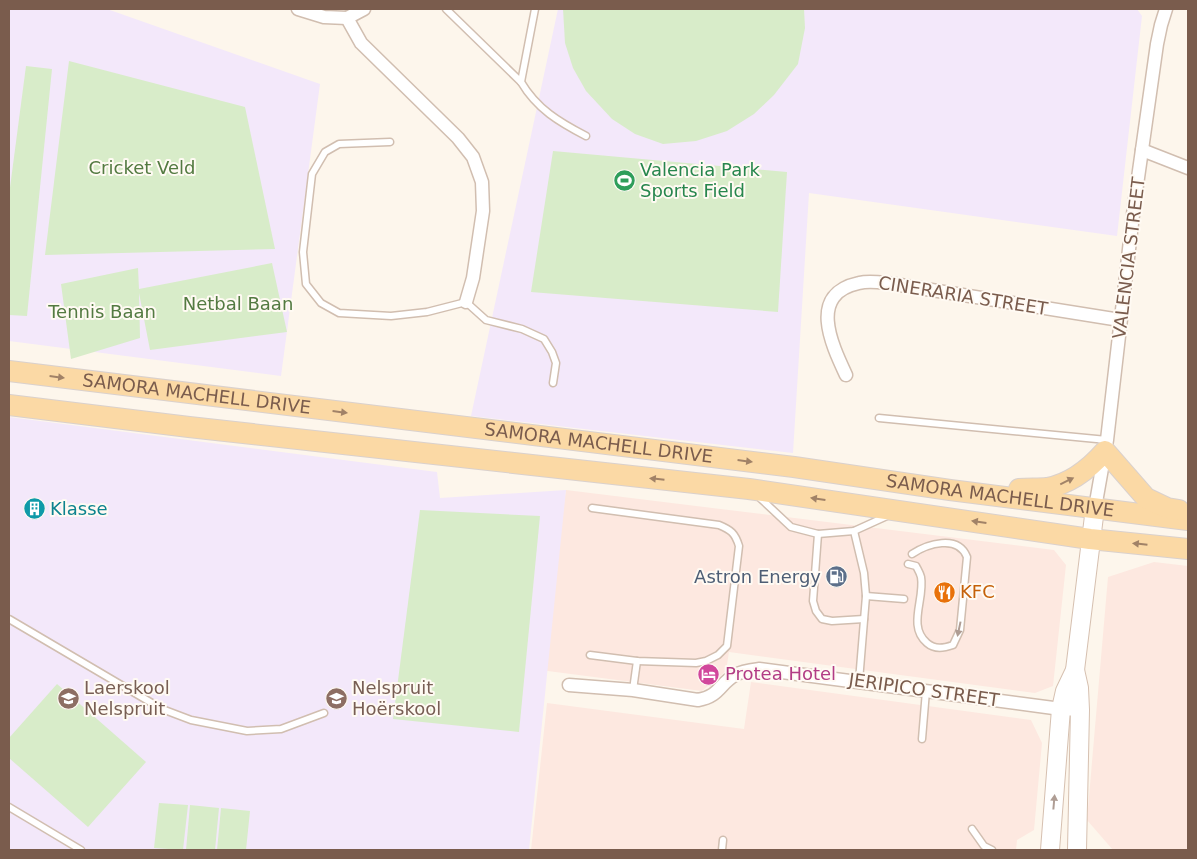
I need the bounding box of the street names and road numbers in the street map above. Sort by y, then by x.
street label: VALENCIA STREET [1108,175,1149,340]
street label: CINERARIA STREET [877,272,1050,319]
street label: SAMORA MACHELL DRIVE [81,369,312,418]
street label: SAMORA MACHELL DRIVE [483,418,714,467]
street label: SAMORA MACHELL DRIVE [885,470,1115,521]
street label: JERIPICO STREET [846,668,1002,711]

